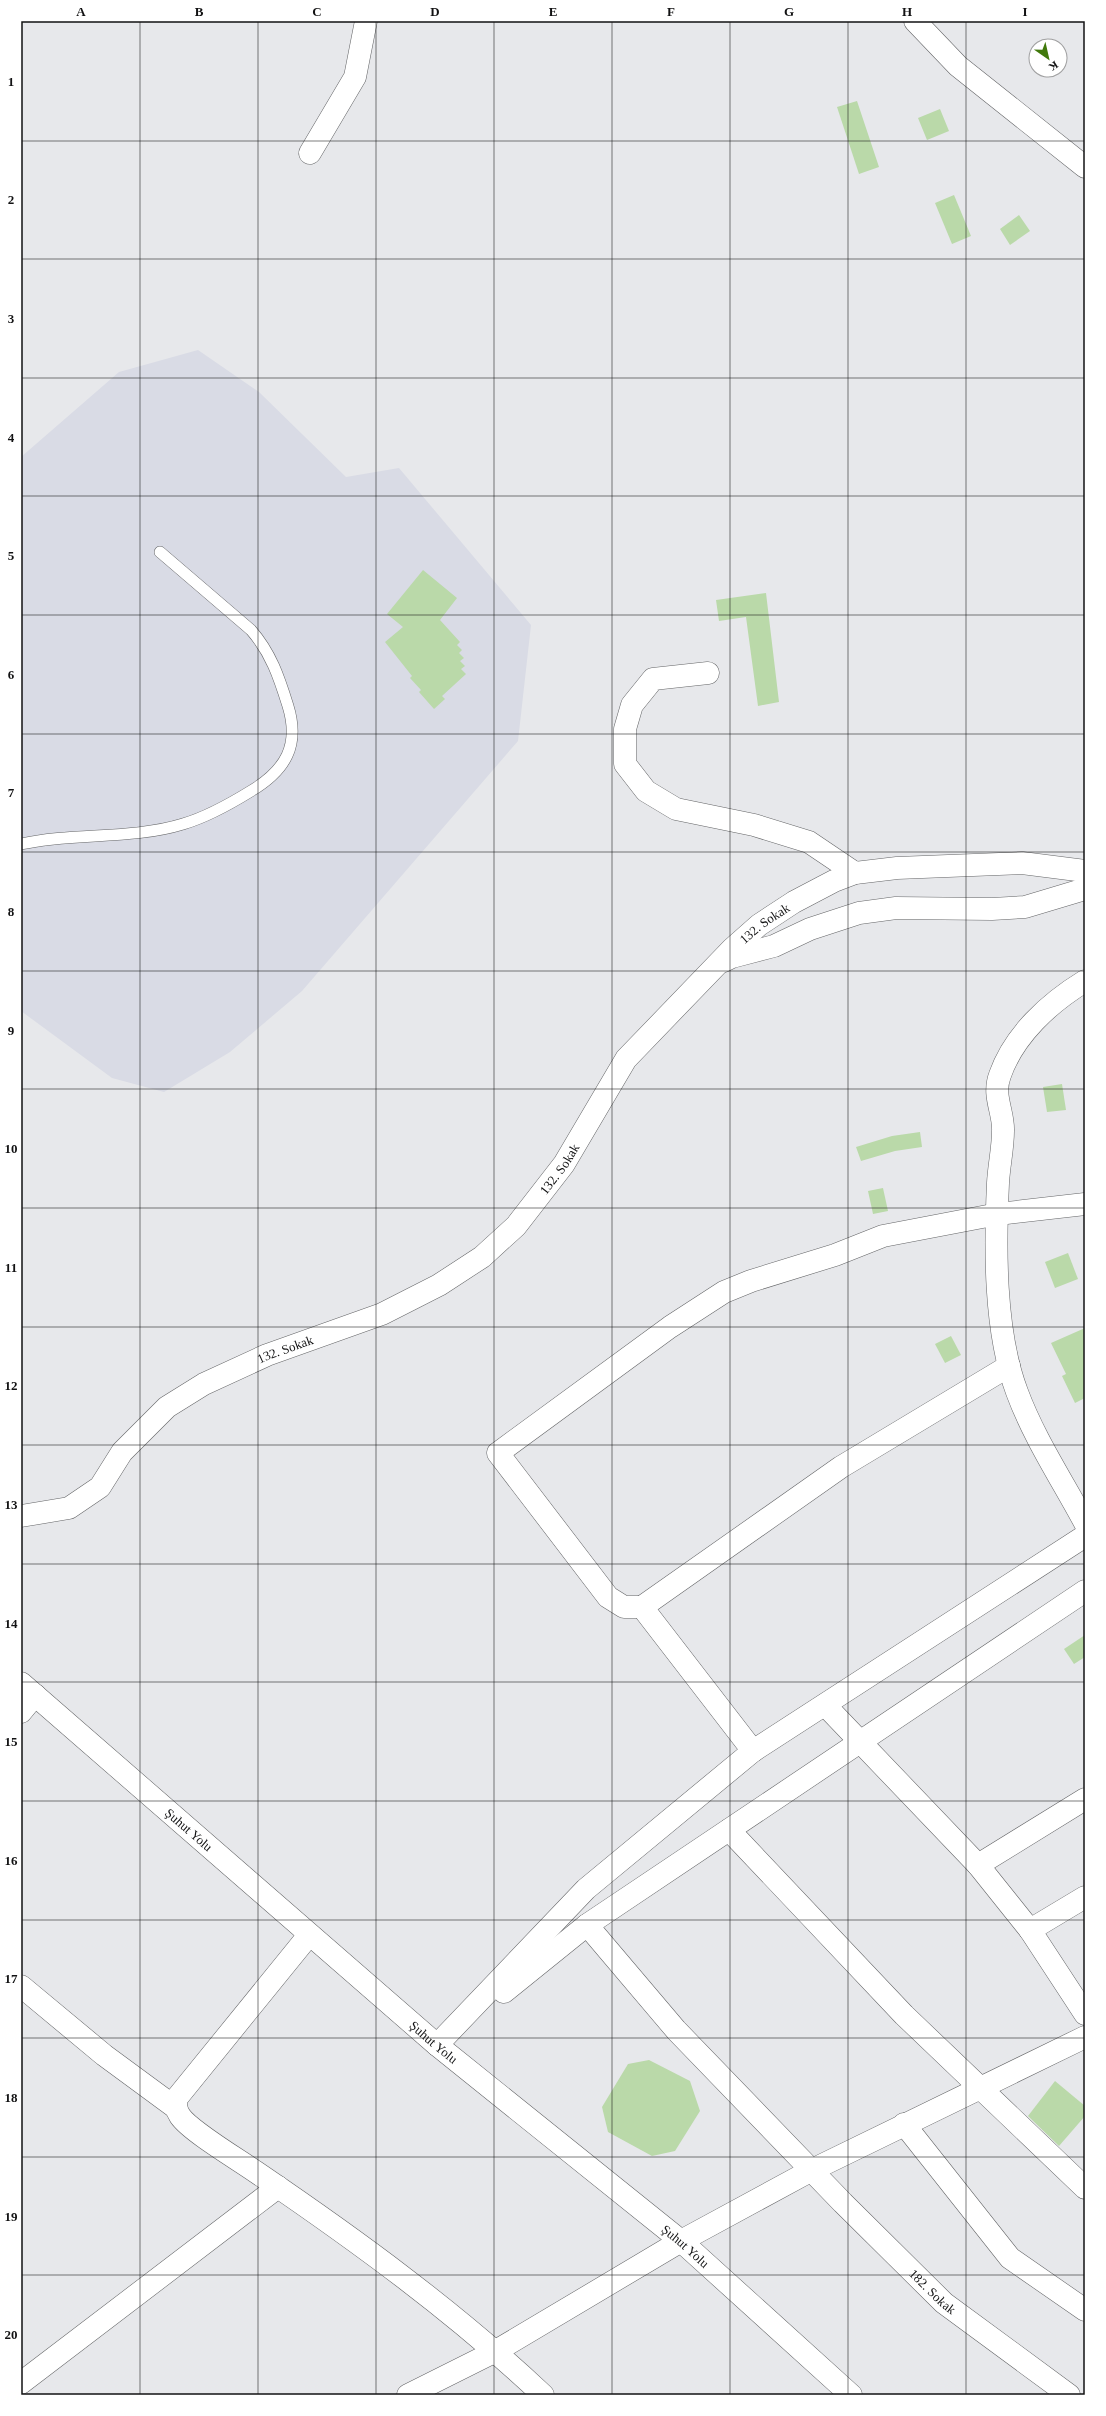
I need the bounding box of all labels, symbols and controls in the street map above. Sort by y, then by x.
text: A [76,4,86,19]
text: B [195,4,204,19]
text: C [312,4,322,19]
text: D [430,4,440,19]
text: E [549,4,557,19]
text: F [667,4,675,19]
text: G [784,4,794,19]
text: H [902,4,912,19]
text: I [1022,4,1028,19]
north arrow [1028,38,1068,78]
text: K [1046,59,1060,74]
text: 1 [8,74,14,89]
text: 2 [8,192,14,207]
text: 3 [8,311,15,326]
text: 4 [8,430,15,445]
text: 5 [8,548,15,563]
text: 6 [8,667,15,682]
text: 7 [8,785,15,800]
street label: 132. Sokak [736,899,792,946]
text: 8 [8,904,15,919]
text: 9 [8,1023,15,1038]
street label: 132. Sokak [536,1140,582,1197]
text: 10 [5,1141,18,1156]
text: 11 [5,1260,17,1275]
street label: 132. Sokak [255,1332,315,1366]
text: 12 [5,1378,18,1393]
text: 13 [5,1497,18,1512]
text: 14 [5,1616,18,1631]
text: 15 [5,1734,18,1749]
street label: Şuhut Yolu [162,1805,216,1854]
text: 16 [5,1853,18,1868]
text: 17 [5,1971,18,1986]
street label: Şuhut Yolu [407,2017,461,2066]
text: 18 [5,2090,18,2105]
text: 19 [5,2209,18,2224]
street label: Şuhut Yolu [659,2221,713,2271]
street label: 182. Sokak [906,2266,959,2317]
text: 20 [5,2327,18,2342]

